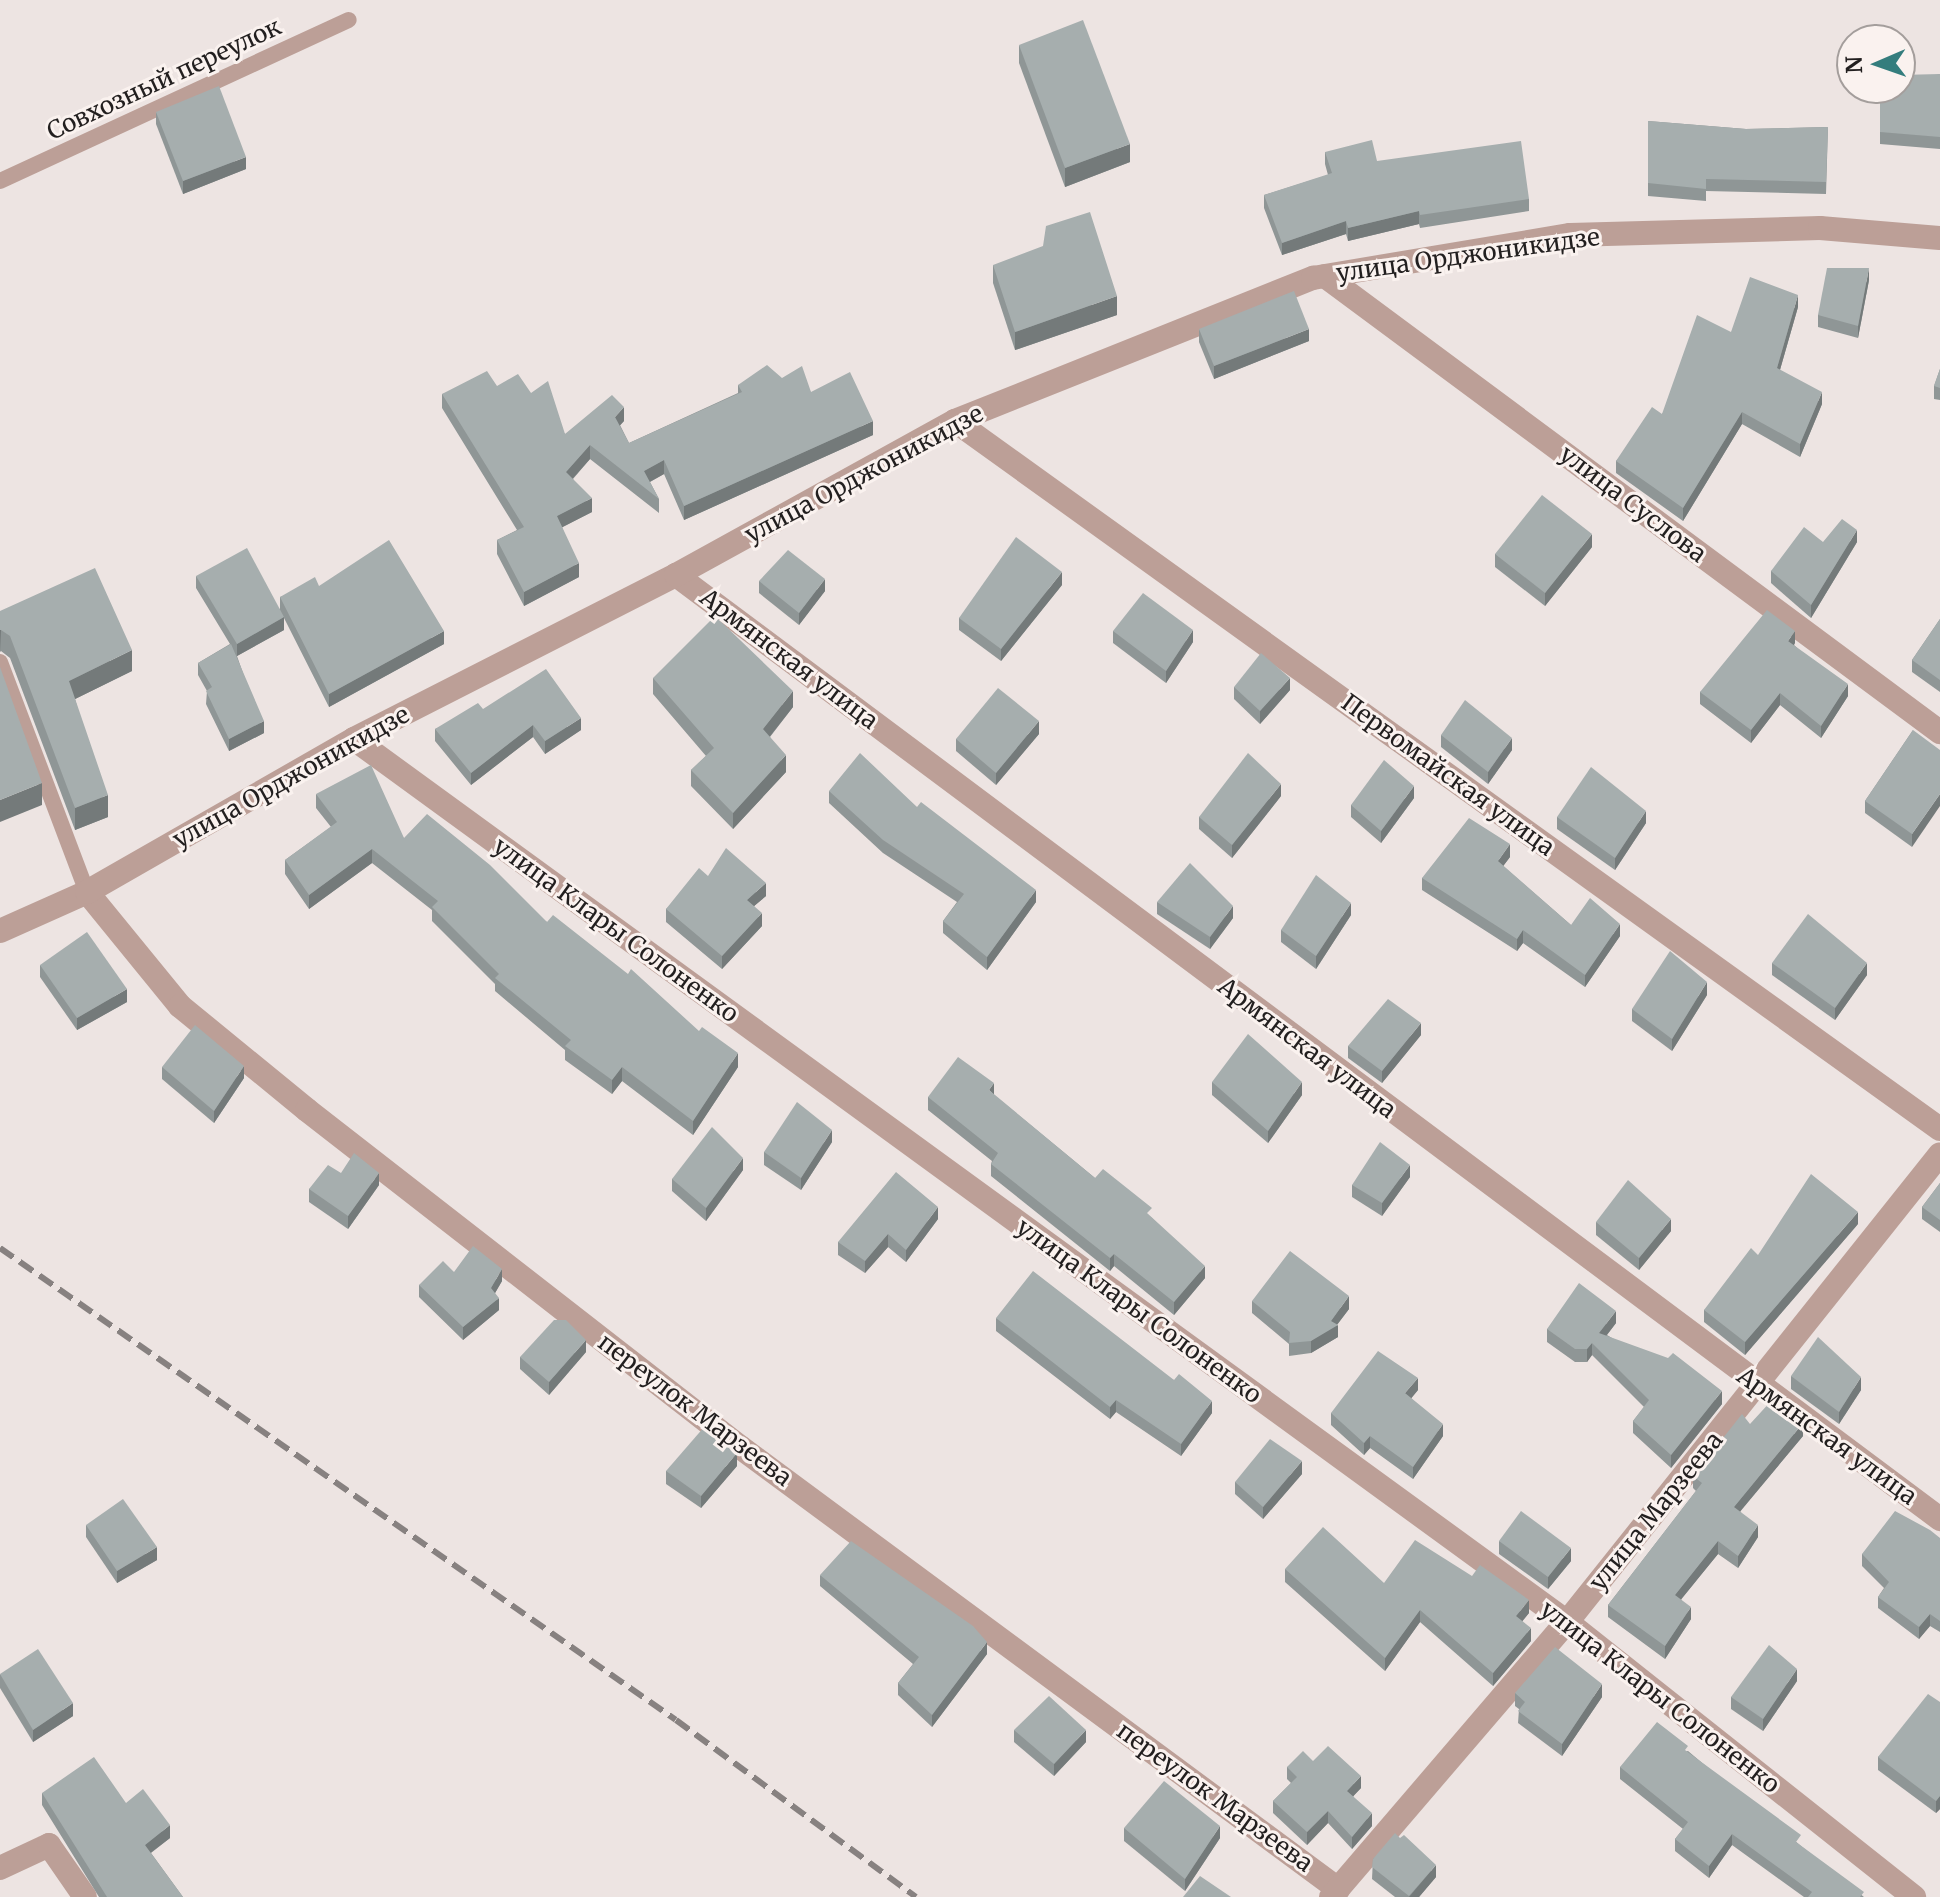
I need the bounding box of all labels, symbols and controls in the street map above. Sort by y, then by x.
street label: Совхозный переулок [42,12,286,146]
north arrow [1836,24,1916,104]
text: N [1840,56,1868,74]
street label: улица Орджоникидзе [1334,222,1602,288]
street label: улица Орджоникидзе [740,399,988,549]
street label: улица Суслова [1554,440,1712,568]
street label: Армянская улица [694,583,884,735]
street label: Первомайская улица [1336,688,1560,862]
street label: улица Орджоникидзе [168,700,414,854]
street label: улица Клары Солоненко [488,831,744,1029]
street label: Армянская улица [1212,972,1402,1124]
street label: улица Клары Солоненко [1011,1212,1267,1410]
street label: переулок Марзеева [592,1328,798,1492]
street label: Армянская улица [1732,1361,1922,1511]
street label: улица Марзеева [1583,1426,1729,1596]
street label: улица Клары Солоненко [1535,1595,1785,1799]
street label: переулок Марзеева [1111,1716,1319,1878]

